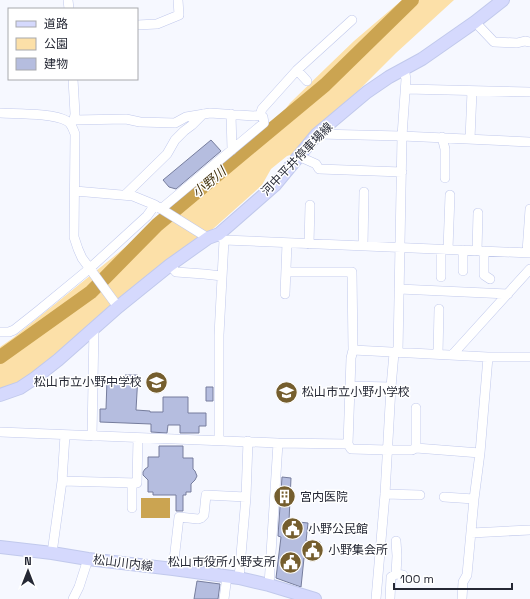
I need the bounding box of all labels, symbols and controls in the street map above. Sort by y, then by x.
legend [8,8,138,80]
text: 道路 [44,16,68,32]
text: 公園 [44,36,68,52]
text: 建物 [44,56,68,72]
street label: 河中平井停車場線 [258,119,336,199]
water label: 小野川 [189,162,231,201]
school or university icon: 松山市立小野中学校 [144,369,170,395]
place label: 松山市立小野中学校 [34,374,142,390]
school or university icon: 松山市立小野小学校 [273,379,299,405]
place label: 松山市立小野小学校 [302,384,410,400]
building icon: 宮内医院 [271,484,297,510]
place label: 宮内医院 [300,489,348,505]
public building icon: 小野公民館 [279,516,305,542]
place label: 小野公民館 [308,521,368,537]
public building icon: 小野集会所 [300,537,326,563]
place label: 小野集会所 [328,542,388,558]
public building icon: 松山市役所小野支所 [278,549,304,575]
north arrow [8,551,48,591]
street label: 松山川内線 [92,551,154,575]
text: N [24,554,32,568]
place label: 松山市役所小野支所 [168,554,276,570]
scale bar [394,565,512,591]
text: 100 m [400,571,434,587]

